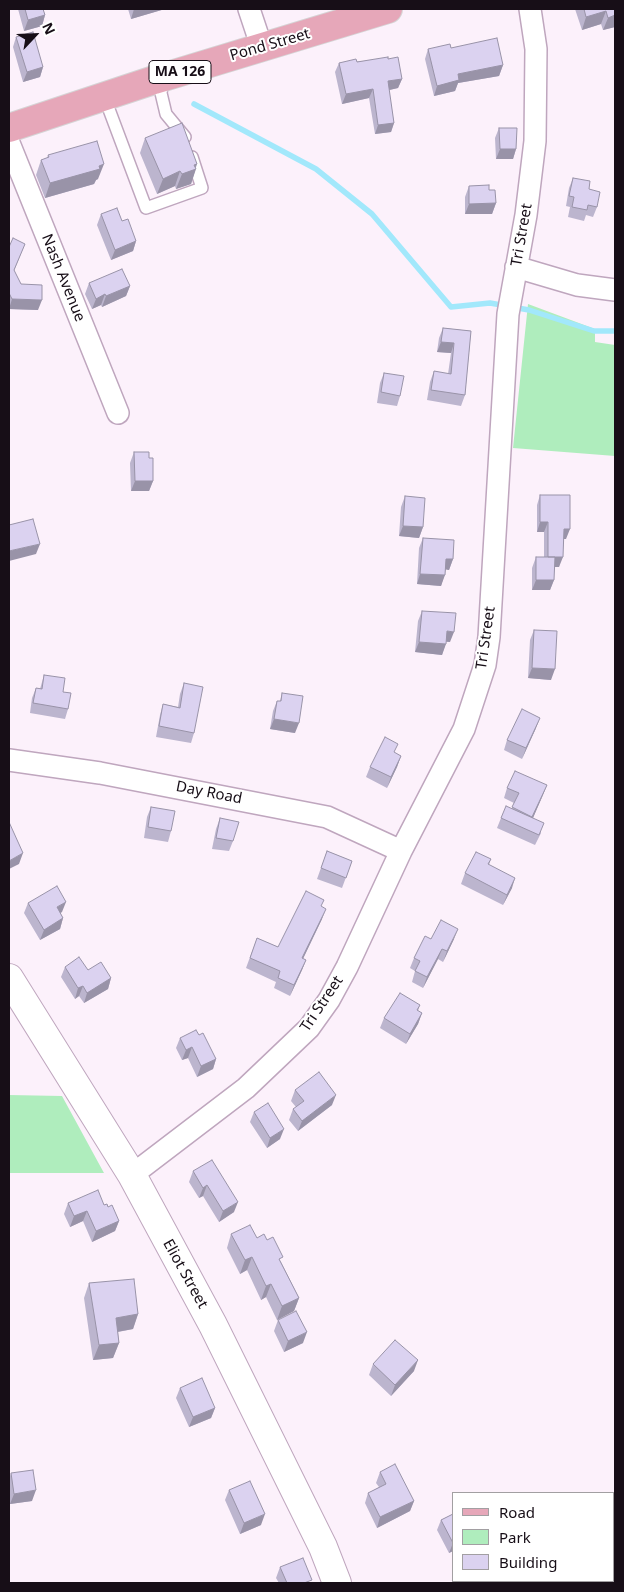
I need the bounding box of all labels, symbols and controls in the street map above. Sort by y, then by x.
north arrow [10,10,60,60]
text: N [38,19,60,38]
street label: Pond Street [228,25,312,65]
road number: MA 126 [149,61,211,84]
street label: Tri Street [508,202,536,268]
street label: Nash Avenue [37,232,89,324]
street label: Tri Street [473,605,499,671]
street label: Day Road [174,778,244,808]
street label: Tri Street [297,973,347,1035]
street label: Eliot Street [159,1236,211,1312]
legend [452,1492,614,1582]
text: Road [499,1502,535,1522]
text: Park [499,1527,531,1547]
text: Building [499,1552,557,1572]

